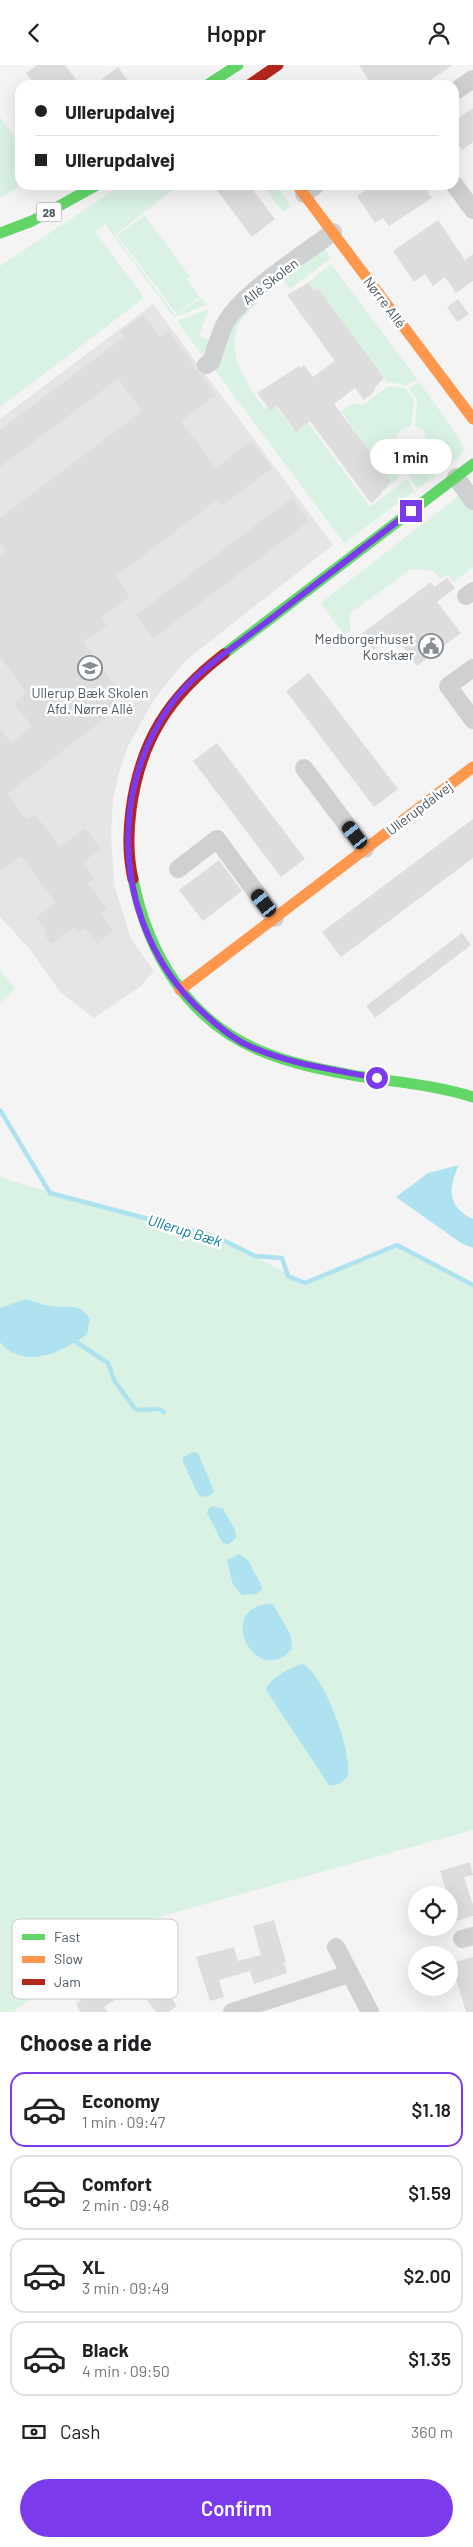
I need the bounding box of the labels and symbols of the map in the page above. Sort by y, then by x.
road number: 28 [36,203,62,221]
street label: Allé Skolen [239,254,301,308]
street label: Nørre Allé [360,273,410,331]
callout: 1 min [370,439,452,473]
route end [400,500,422,522]
place label: Medborgerhuset Korskær [314,630,414,663]
public building icon: Medborgerhuset Korskær [418,633,444,659]
school or university icon: Ullerup Bæk Skolen Afd. Nørre Allé [77,655,103,681]
place label: Ullerup Bæk Skolen Afd. Nørre Allé [31,684,149,717]
street label: Ullerupdalvej [383,778,455,838]
car [339,819,370,851]
car [248,887,279,919]
route start [366,1067,388,1089]
water label: Ullerup Bæk [146,1210,225,1250]
legend [12,1919,178,1999]
text: Fast [54,1928,80,1945]
text: Slow [54,1950,83,1967]
text: Jam [54,1973,81,1990]

